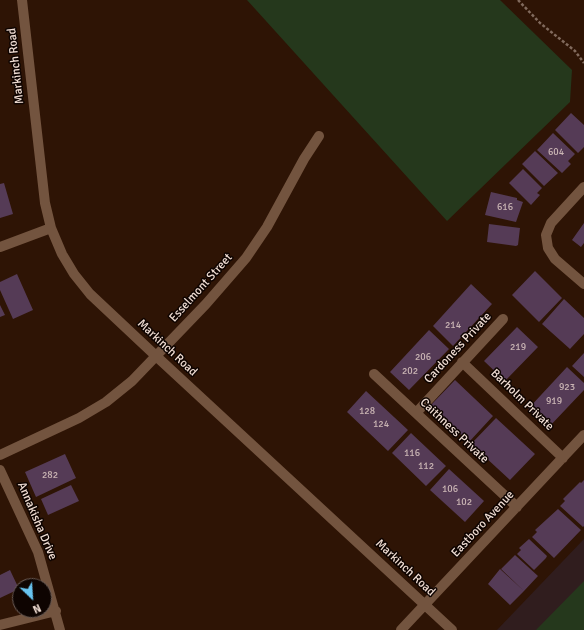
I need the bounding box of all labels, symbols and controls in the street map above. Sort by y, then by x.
street label: Markinch Road [5,27,27,105]
house number: 604 [548,146,564,158]
house number: 616 [497,201,513,213]
street label: Esselmont Street [166,251,236,325]
street label: Cardoness Private [421,310,495,386]
street label: Markinch Road [134,317,200,379]
house number: 214 [445,319,461,331]
house number: 219 [510,341,526,353]
house number: 206 [415,351,431,363]
house number: 202 [402,365,418,377]
street label: Barholm Private [487,366,557,434]
house number: 923 [559,381,575,393]
street label: Caithness Private [417,395,491,467]
house number: 919 [546,395,562,407]
house number: 128 [359,405,375,417]
house number: 124 [373,418,389,430]
house number: 116 [404,447,420,459]
house number: 112 [418,460,434,472]
house number: 282 [42,469,58,481]
street label: Annakisha Drive [14,480,60,562]
house number: 106 [442,483,458,495]
street label: Eastboro Avenue [449,488,517,560]
house number: 102 [456,496,472,508]
street label: Markinch Road [372,537,438,599]
north arrow [12,578,52,618]
text: N [31,601,43,616]

